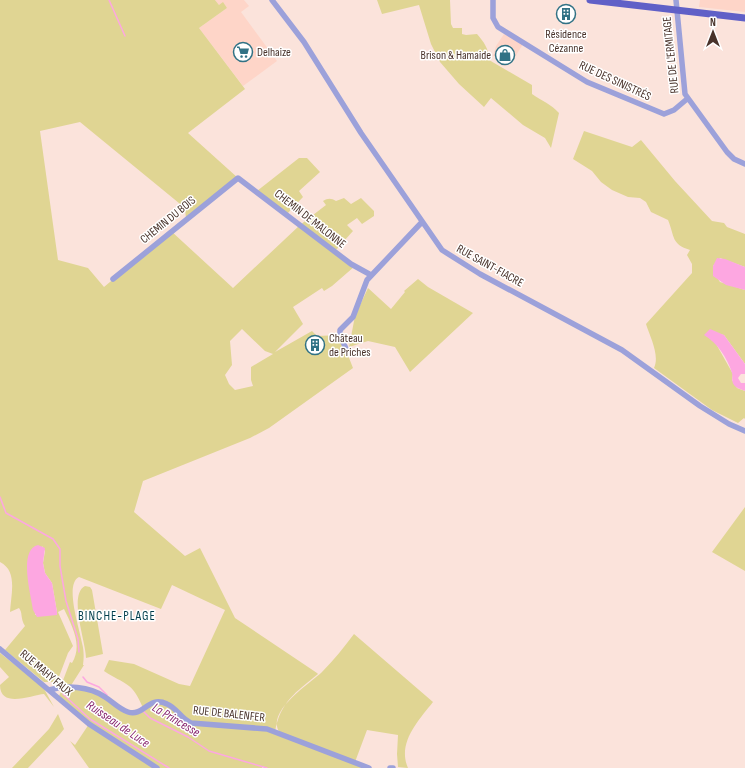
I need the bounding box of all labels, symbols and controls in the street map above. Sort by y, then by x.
building icon: Résidence Cézanne [555,3,577,25]
north arrow [693,12,733,52]
street label: RUE DE L'ERMITAGE [660,16,682,94]
text: N [710,16,716,29]
place label: Résidence Cézanne [545,27,587,56]
supermarket icon: Delhaize [232,41,254,63]
shop icon: Brison & Hamaide [494,44,516,66]
place label: Delhaize [257,45,291,60]
place label: Brison & Hamaide [421,48,491,63]
street label: RUE DES SINISTRÉS [577,58,653,104]
street label: CHEMIN DE MALONNE [271,186,349,252]
street label: CHEMIN DU BOIS [137,193,199,247]
street label: RUE SAINT-FIACRE [454,241,526,291]
place label: Château de Priches [329,331,371,360]
building icon: Château de Priches [304,334,326,356]
district label: BINCHE-PLAGE [78,608,156,624]
street label: RUE MAHY FAUX [17,647,76,700]
water label: Ruisseau de Luce [83,697,153,751]
water label: La Princesse [149,699,203,741]
street label: RUE DE BALENFER [192,703,266,725]

